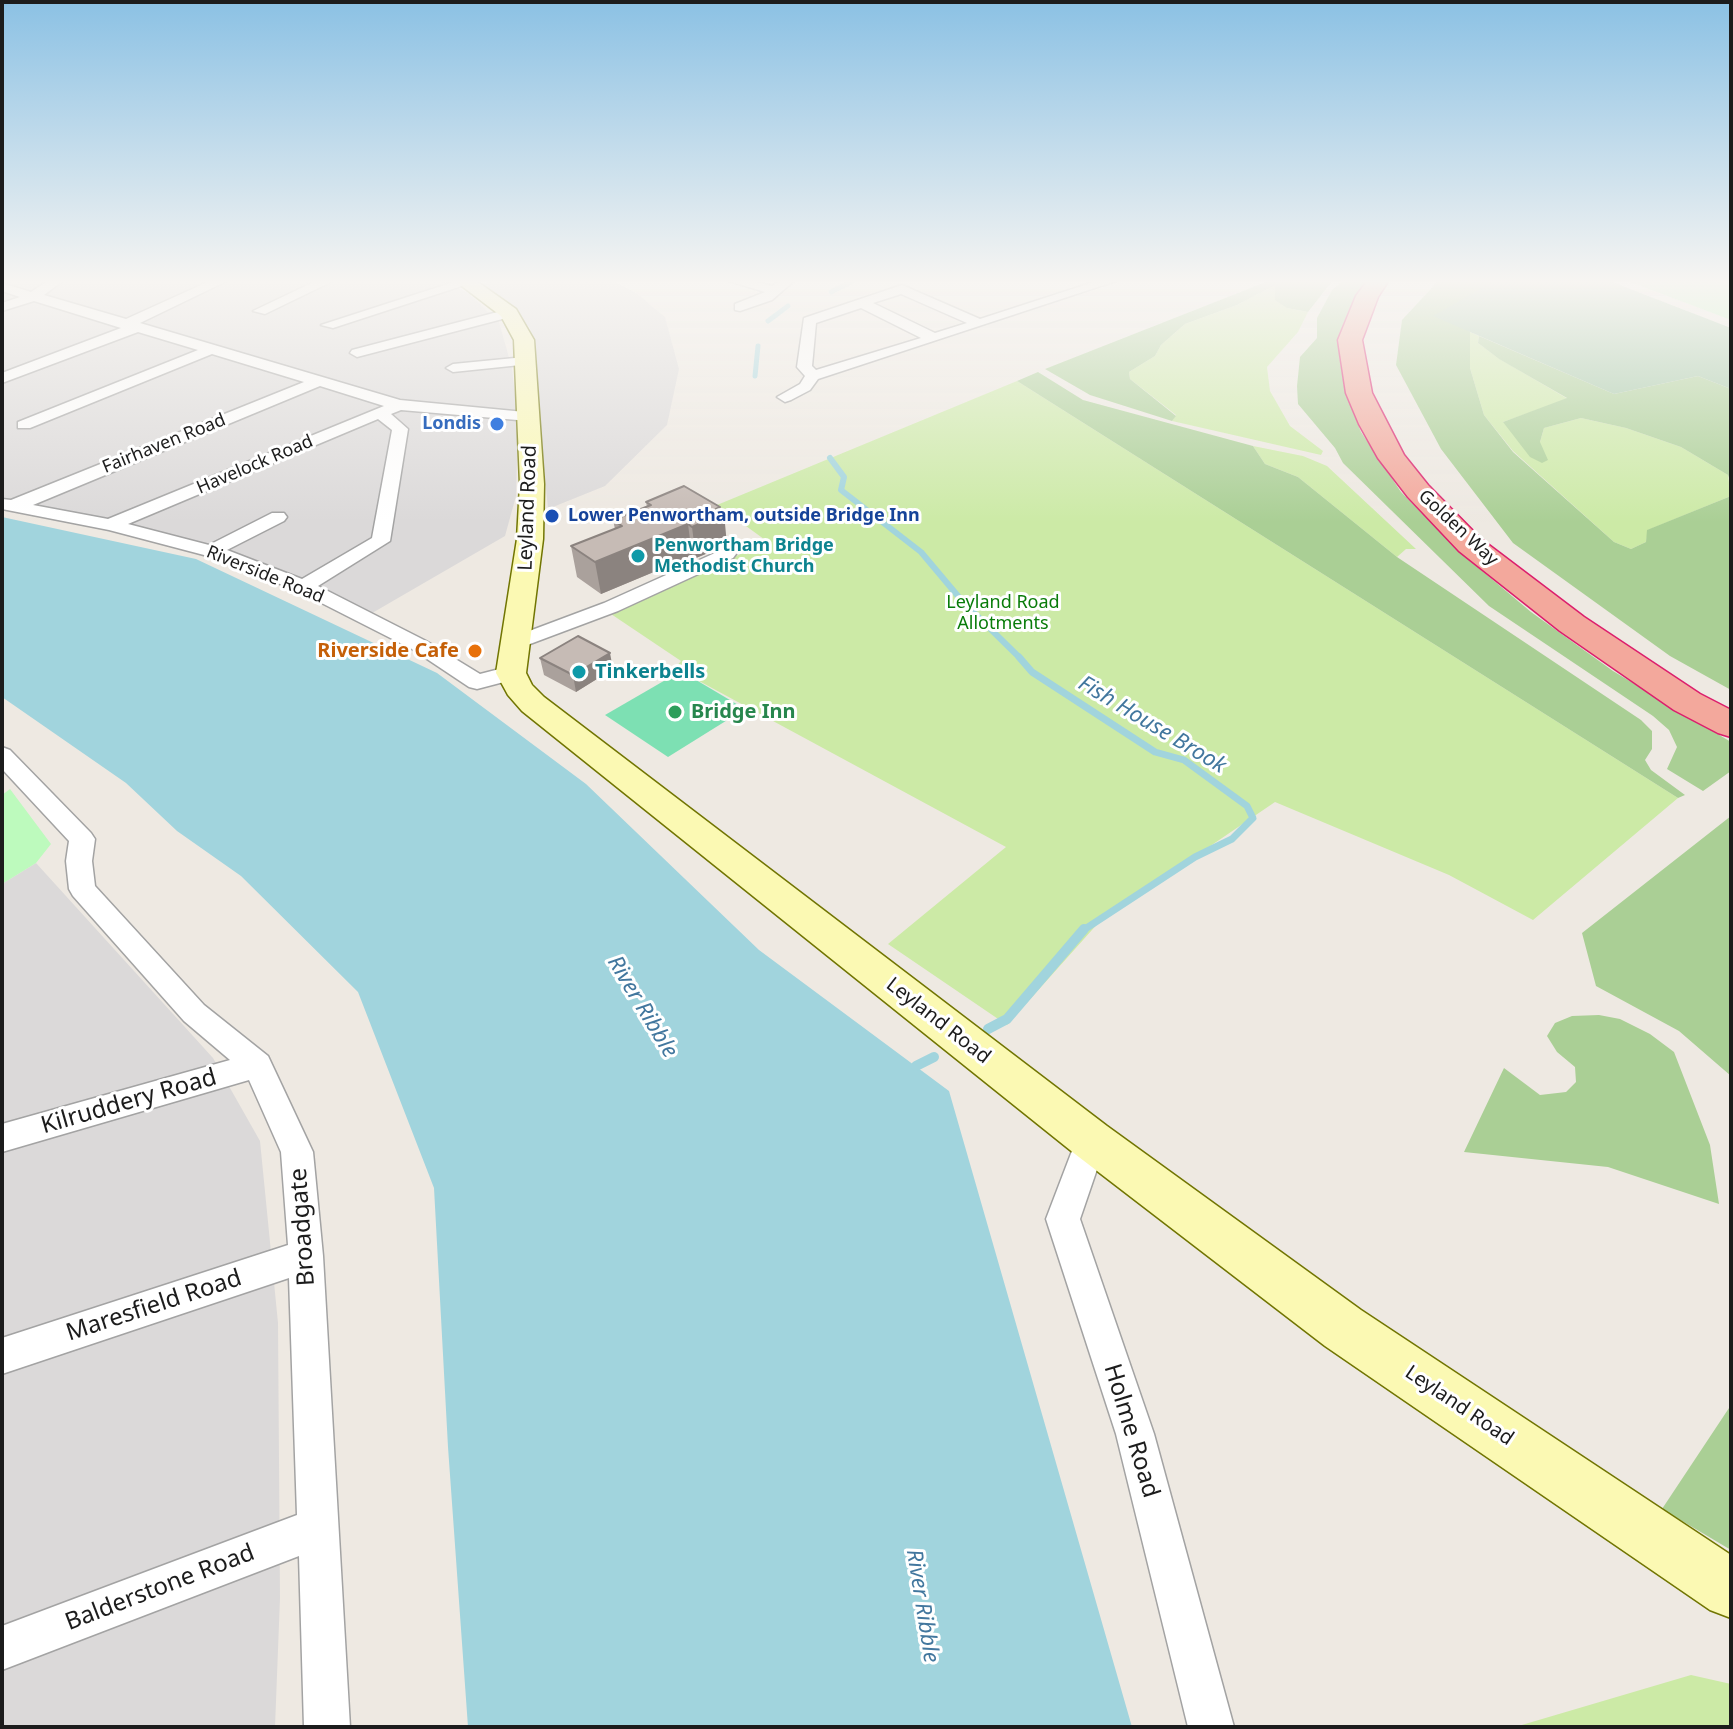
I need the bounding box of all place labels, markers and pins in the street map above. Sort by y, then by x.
place label: Londis [422,413,481,435]
marker: Londis [488,415,506,433]
place label: Lower Penwortham, outside Bridge Inn [568,505,920,527]
marker: Lower Penwortham, outside Bridge Inn [543,507,561,525]
place label: Penwortham Bridge Methodist Church [654,535,834,578]
marker: Penwortham Bridge Methodist Church [629,547,647,565]
place label: Riverside Cafe [317,639,459,663]
marker: Riverside Cafe [466,642,484,660]
place label: Tinkerbells [595,660,705,684]
marker: Tinkerbells [570,663,588,681]
place label: Bridge Inn [691,700,795,724]
marker: Bridge Inn [666,703,684,721]

